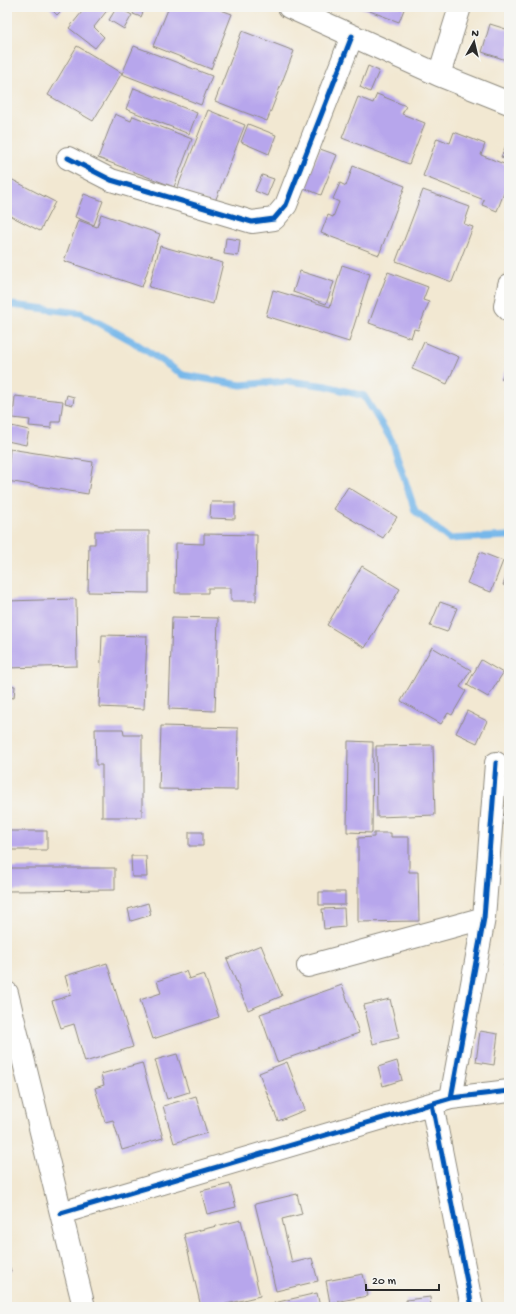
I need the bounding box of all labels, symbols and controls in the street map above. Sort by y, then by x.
north arrow [454,22,494,62]
text: N [471,28,480,41]
scale bar [366,1266,439,1292]
text: 20 m [372,1275,397,1289]

